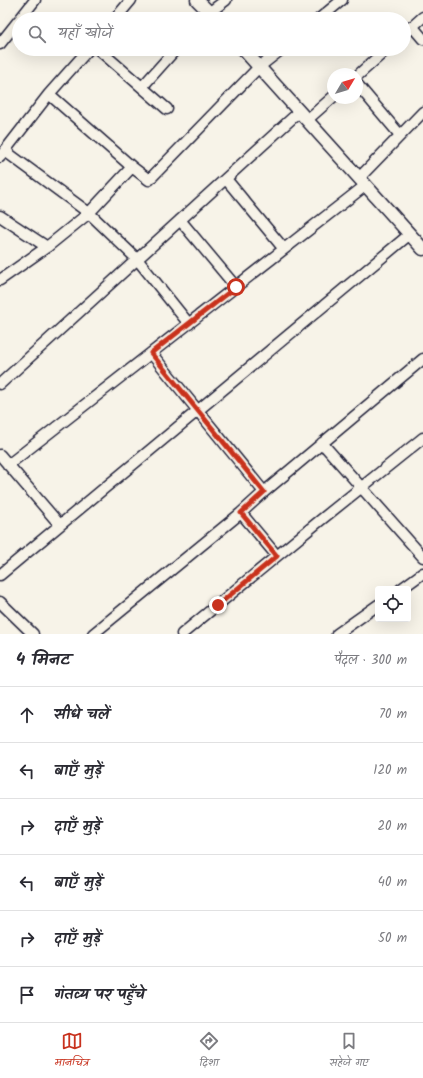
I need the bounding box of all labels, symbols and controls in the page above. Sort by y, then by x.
search box [12,12,411,56]
text: यहाँ खोजें [58,22,112,46]
icon: search [26,23,48,45]
north arrow [327,68,363,104]
route start [227,278,245,296]
map controls [375,586,411,622]
button: locate [375,586,411,622]
route end [209,596,227,614]
text: 4 मिनट [16,647,70,674]
text: पैदल · 300 m [334,650,407,671]
text: सीधे चलें [54,703,109,727]
icon: ahead [16,704,38,726]
text: 70 m [379,704,407,725]
text: बाएँ मुड़ें [54,759,102,783]
icon: left [16,760,38,782]
text: 120 m [373,760,407,781]
text: दाएँ मुड़ें [54,815,101,839]
icon: right [16,816,38,838]
text: 20 m [377,816,407,837]
text: बाएँ मुड़ें [54,871,102,895]
icon: left [16,872,38,894]
text: 40 m [378,872,407,893]
text: दाएँ मुड़ें [54,927,101,951]
icon: right [16,928,38,950]
text: 50 m [378,928,407,949]
text: गंतव्य पर पहुँचे [54,983,145,1007]
icon: arrive [16,984,38,1006]
tab: मानचित्र [55,1030,89,1072]
tab: दिशा [198,1030,220,1072]
tab: सहेजे गए [329,1030,368,1072]

